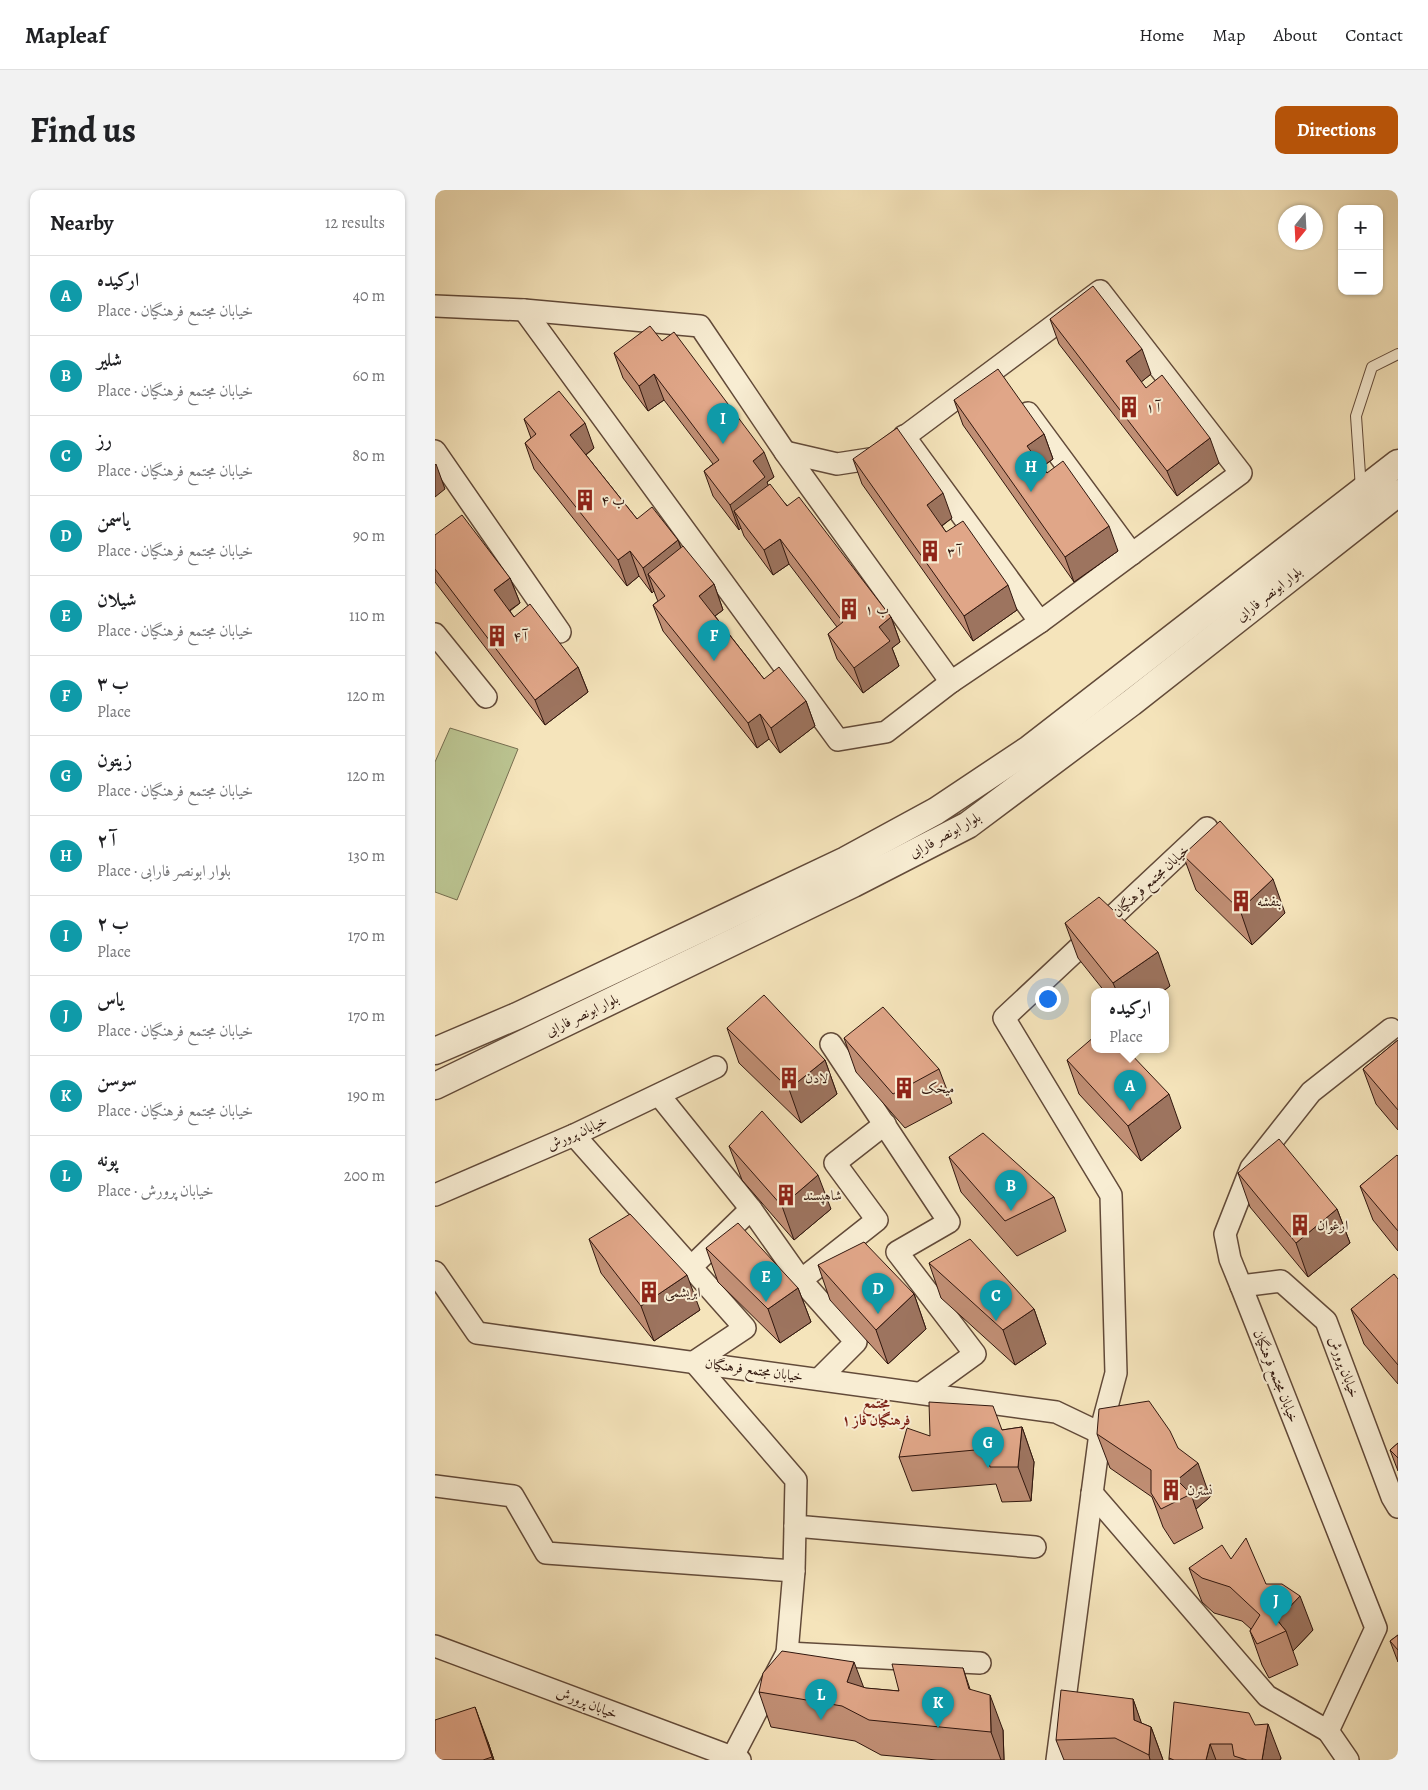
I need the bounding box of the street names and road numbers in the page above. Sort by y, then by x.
street label: بلوار ابونصر فارابی [1232,562,1306,626]
street label: بلوار ابونصر فارابی [906,807,985,862]
street label: خیابان مجتمع فرهنگیان [1108,840,1196,925]
street label: بلوار ابونصر فارابی [542,989,622,1041]
street label: خیابان پرورش [544,1111,610,1155]
street label: خیابان مجتمع فرهنگیان [1245,1327,1303,1427]
street label: خیابان پرورش [1324,1334,1364,1400]
street label: خیابان مجتمع فرهنگیان [703,1354,804,1390]
street label: خیابان پرورش [554,1683,620,1723]

